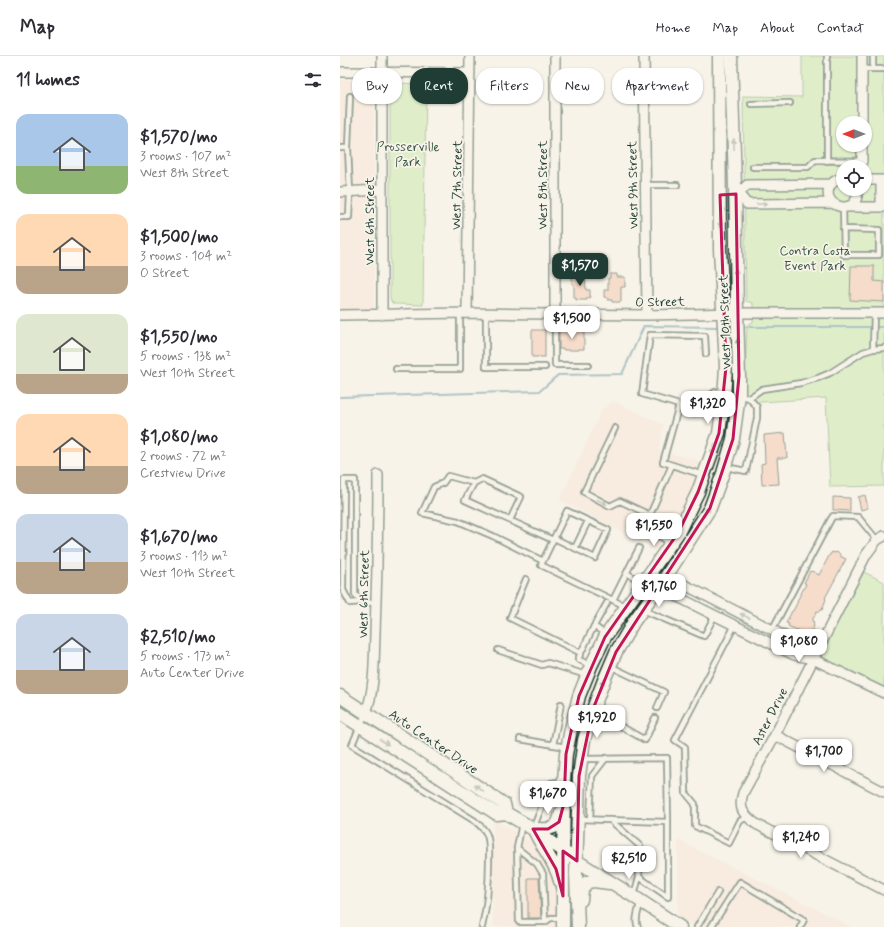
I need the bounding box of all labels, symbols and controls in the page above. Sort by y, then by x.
text: Map [20,15,55,40]
text: Home [656,19,690,37]
text: Map [712,19,738,37]
text: About [760,19,795,37]
text: Contact [817,19,864,37]
chip: Buy [352,68,402,104]
chip: Rent [410,68,468,104]
chip: Filters [476,68,543,104]
chip: New [551,68,604,104]
chip: Apartment [612,68,703,104]
text: 11 homes [16,69,80,91]
icon: filters [302,69,324,91]
north arrow [836,116,872,152]
map controls [836,116,872,196]
text: $1,570/mo [140,126,218,148]
icon: home [48,130,96,178]
one-way arrow [731,137,737,150]
park label: Prosserville Park [376,139,440,171]
street label: West 7th Street [448,140,467,230]
street label: West 8th Street [535,140,552,230]
street label: West 9th Street [624,140,643,229]
text: 3 rooms · 107 m² [140,148,232,165]
button: locate [836,160,872,196]
text: West 8th Street [140,165,229,182]
street label: West 6th Street [362,176,379,265]
one-way arrow [756,201,769,207]
one-way arrow [717,216,723,229]
text: $1,500/mo [140,226,218,248]
icon: home [48,230,96,278]
park label: Contra Costa Event Park [779,243,851,275]
text: 3 rooms · 104 m² [140,248,232,265]
pin: $1,570 [547,253,613,287]
text: $1,570 [561,257,599,274]
text: O Street [140,265,190,282]
one-way arrow [733,267,739,280]
street label: West 10th Street [715,274,736,370]
street label: O Street [635,294,685,311]
pin: $1,500 [539,306,605,340]
text: $1,500 [553,310,591,327]
text: $1,550/mo [140,326,218,348]
icon: home [48,330,96,378]
one-way arrow [735,337,741,350]
text: 5 rooms · 138 m² [140,348,231,365]
text: West 10th Street [140,365,235,382]
pin: $1,320 [675,391,741,425]
text: $1,320 [690,395,726,412]
text: $1,080/mo [140,426,218,448]
icon: home [48,430,96,478]
one-way arrow [710,443,716,455]
text: 2 rooms · 72 m² [140,448,226,465]
text: Crestview Drive [140,465,226,482]
one-way arrow [596,499,608,505]
one-way arrow [703,506,710,518]
pin: $1,550 [621,513,687,547]
text: $1,550 [635,517,673,534]
text: $1,670/mo [140,526,218,548]
icon: home [48,530,96,578]
text: 3 rooms · 113 m² [140,548,228,565]
street label: West 6th Street [355,549,374,638]
text: West 10th Street [140,565,235,582]
pin: $1,760 [626,574,692,608]
text: $1,760 [641,578,677,595]
one-way arrow [739,613,751,619]
text: $2,510/mo [140,626,215,648]
pin: $1,080 [766,629,832,663]
icon: home [48,630,96,678]
text: $1,080 [780,633,818,650]
text: 5 rooms · 173 m² [140,648,231,665]
text: Auto Center Drive [140,665,244,682]
one-way arrow [599,678,605,690]
street label: Aster Drive [749,685,792,748]
pin: $1,920 [564,705,630,739]
street label: Auto Center Drive [385,706,481,779]
text: $1,920 [577,709,617,726]
one-way arrow [379,738,389,746]
pin: $1,700 [791,739,857,773]
text: $1,700 [805,743,843,760]
pin: $1,670 [515,781,581,815]
one-way arrow [474,784,484,792]
text: $1,670 [529,785,567,802]
pin: $1,240 [768,825,834,859]
text: $1,240 [782,829,820,846]
pin: $2,510 [596,846,662,880]
text: $2,510 [611,850,647,867]

